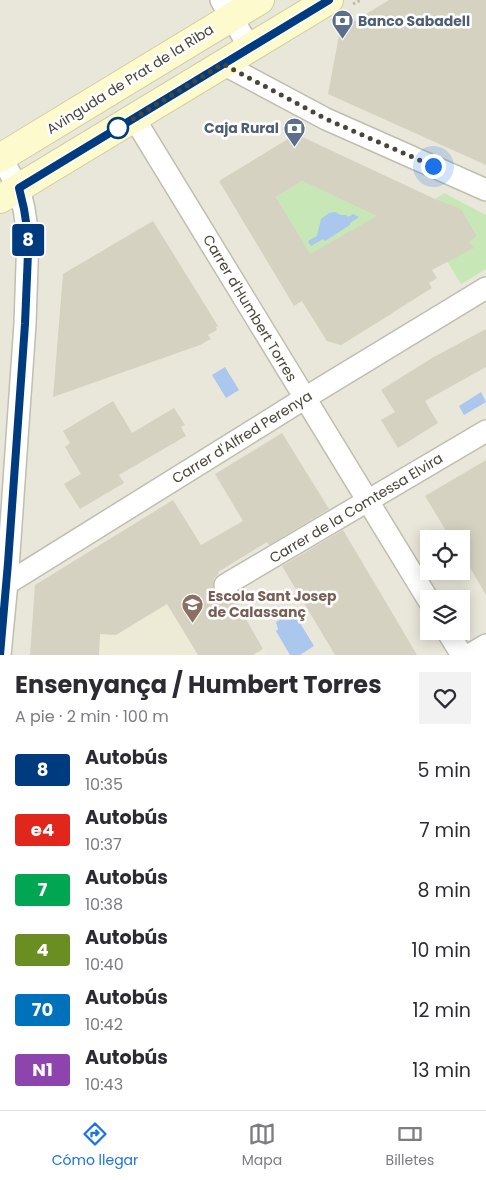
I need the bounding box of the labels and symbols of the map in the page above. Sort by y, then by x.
bank icon: Banco Sabadell [330,9,354,40]
place label: Banco Sabadell [358,11,470,31]
street label: Avinguda de Prat de la Riba [43,19,217,139]
bank icon: Caja Rural [283,116,307,147]
unlabelled marker [107,117,129,139]
place label: Caja Rural [204,118,279,138]
your location [421,154,446,179]
line badge: 8 [12,224,44,256]
street label: Carrer d'Humbert Torres [198,231,302,385]
street label: Carrer d'Alfred Perenya [168,386,316,488]
street label: Carrer de la Comtessa Elvira [265,448,447,568]
place label: Escola Sant Josep de Calassanç [208,586,337,622]
school or university icon: Escola Sant Josep de Calassanç [180,592,204,623]

